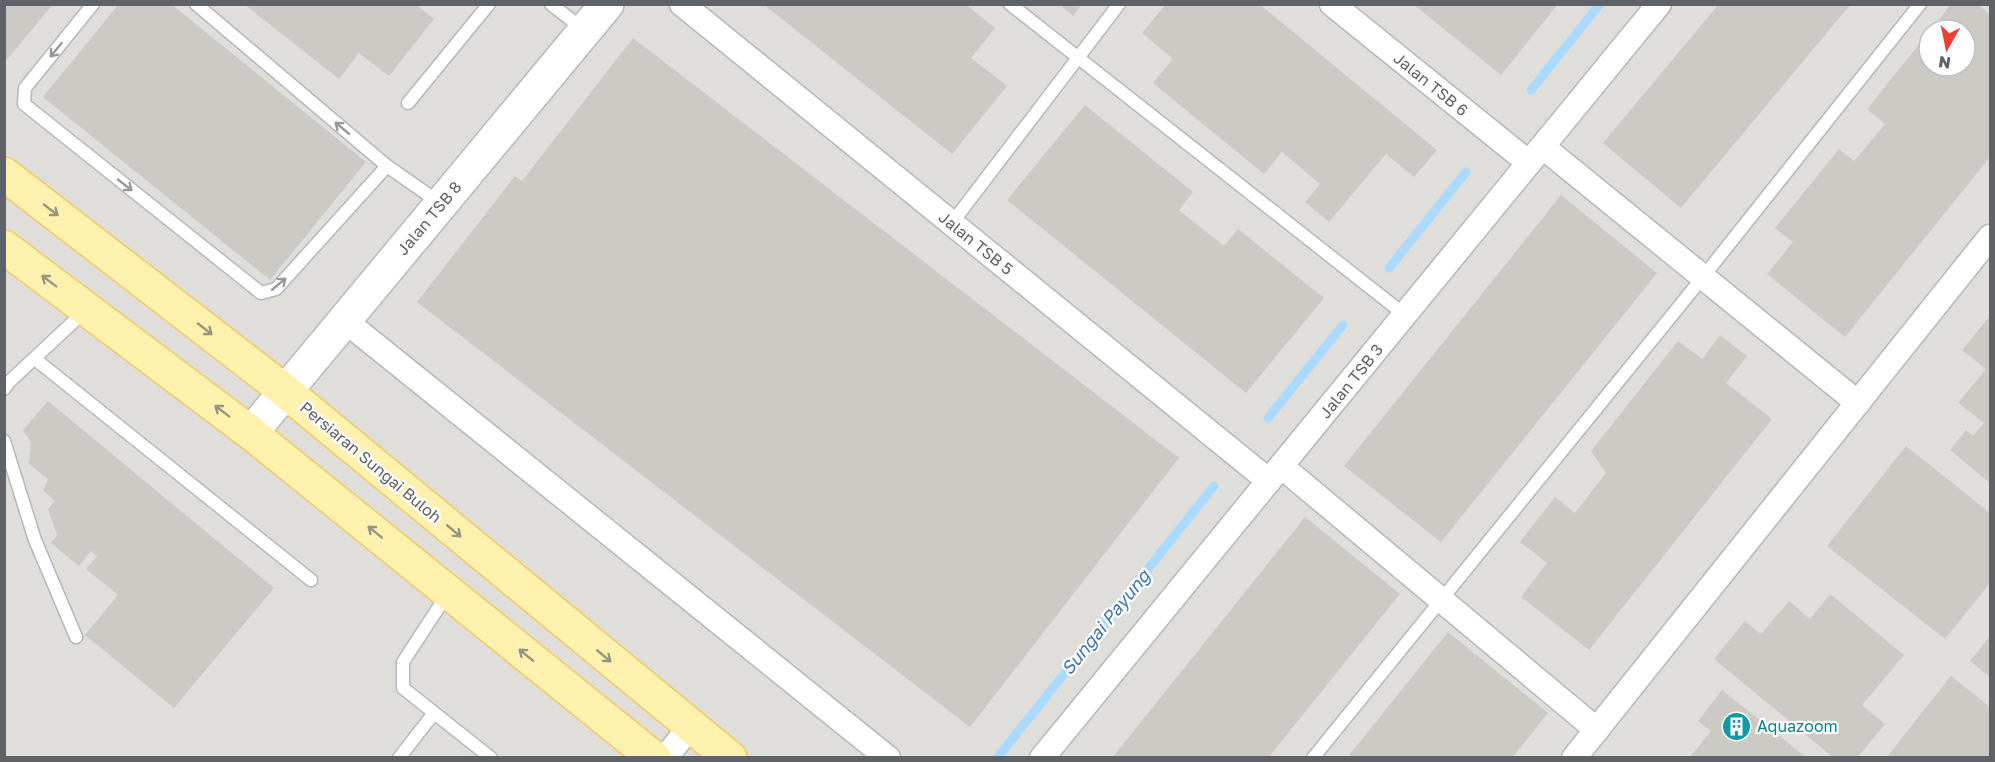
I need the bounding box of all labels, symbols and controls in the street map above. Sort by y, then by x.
north arrow [1917,18,1977,78]
one-way arrow [49,42,63,57]
street label: Jalan TSB 6 [1390,48,1472,120]
text: N [1937,52,1952,74]
one-way arrow [335,121,350,135]
street label: Jalan TSB 8 [392,177,466,259]
one-way arrow [117,178,133,191]
one-way arrow [42,203,58,216]
street label: Jalan TSB 5 [935,207,1017,279]
one-way arrow [42,275,58,287]
one-way arrow [271,277,287,291]
one-way arrow [197,322,213,335]
street label: Jalan TSB 3 [1315,340,1387,422]
street label: Persiaran Sungai Buloh [296,397,446,527]
one-way arrow [215,404,231,417]
one-way arrow [446,524,461,538]
one-way arrow [367,526,383,539]
water label: Sungai Payung [1056,564,1155,679]
one-way arrow [518,648,534,661]
one-way arrow [596,649,612,662]
building icon: Aquazoom [1720,710,1752,742]
place label: Aquazoom [1757,716,1838,736]

